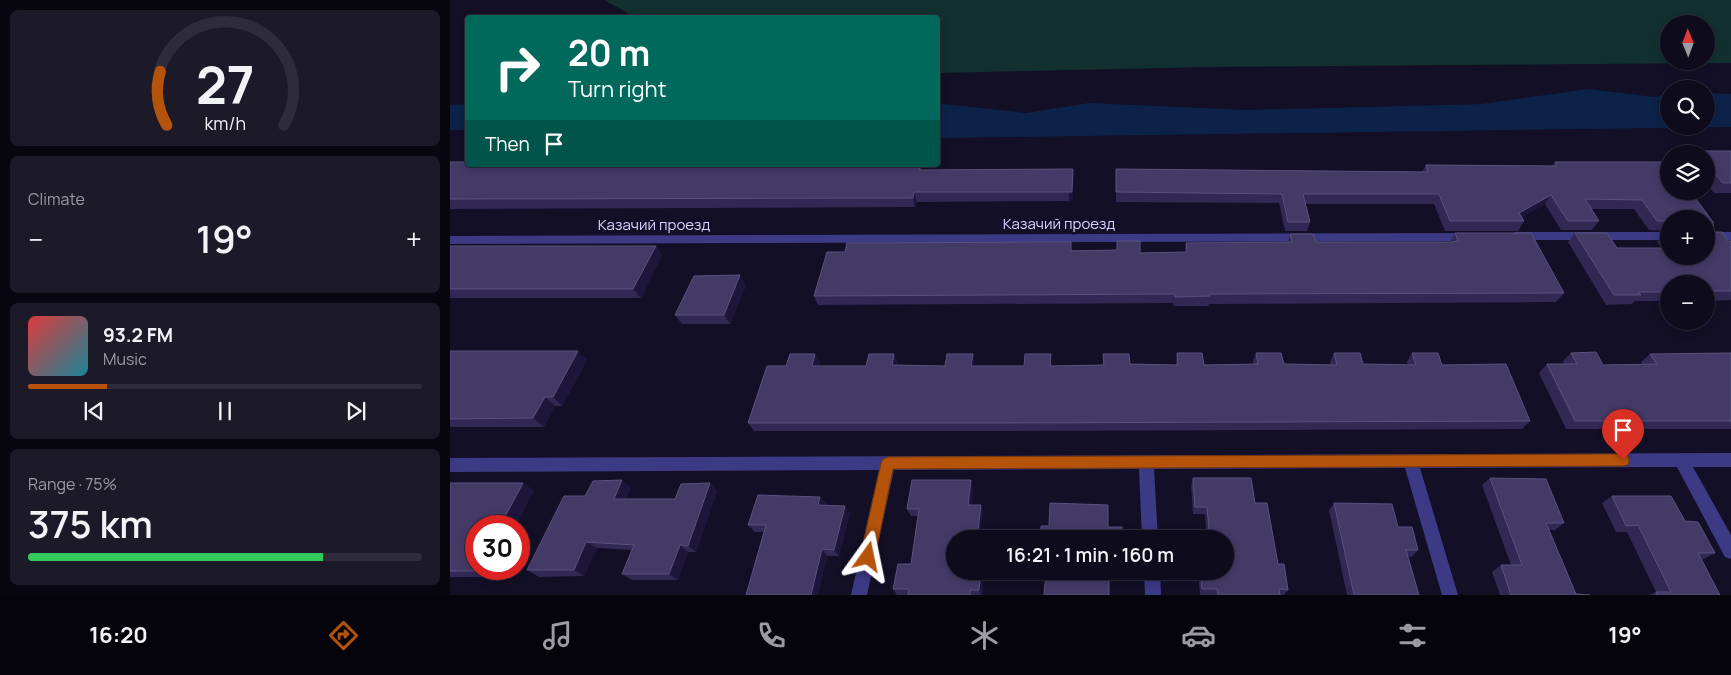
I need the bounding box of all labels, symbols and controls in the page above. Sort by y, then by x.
north arrow [1660,15,1715,70]
map controls [1660,15,1715,330]
text: 20 m [568,29,650,77]
icon: right [485,35,550,100]
text: 27 [196,49,254,120]
text: Turn right [568,74,666,104]
button: search [1660,80,1715,135]
text: km/h [204,111,246,135]
icon: arrive [540,130,568,158]
text: Then [485,131,530,157]
button: layers [1660,145,1715,200]
text: Climate [28,188,85,210]
button: + [1660,210,1715,265]
text: 19° [196,212,253,264]
street label: Казачий проезд [1003,213,1115,234]
street label: Казачий проезд [598,214,710,235]
text: − [28,220,43,258]
text: + [406,220,422,258]
button: − [1660,275,1715,330]
text: 93.2 FM [103,322,173,348]
text: Music [103,348,147,370]
icon: previous [80,397,108,425]
icon: pause [211,397,239,425]
icon: next [342,397,370,425]
pin [1602,409,1644,460]
icon: arrive [1609,416,1637,444]
text: Range · 75% [28,473,117,495]
text: 375 km [28,497,153,549]
speed limit sign: 30 [465,515,530,580]
position arrow [841,530,893,582]
text: 16:21 · 1 min · 160 m [1006,542,1174,568]
icon: directions [326,618,361,653]
icon: music [540,618,575,653]
icon: phone [754,618,789,653]
icon: climate [967,618,1002,653]
icon: car [1181,618,1216,653]
icon: filters [1395,618,1430,653]
text: 16:20 [89,620,148,650]
text: 19° [1608,620,1642,650]

